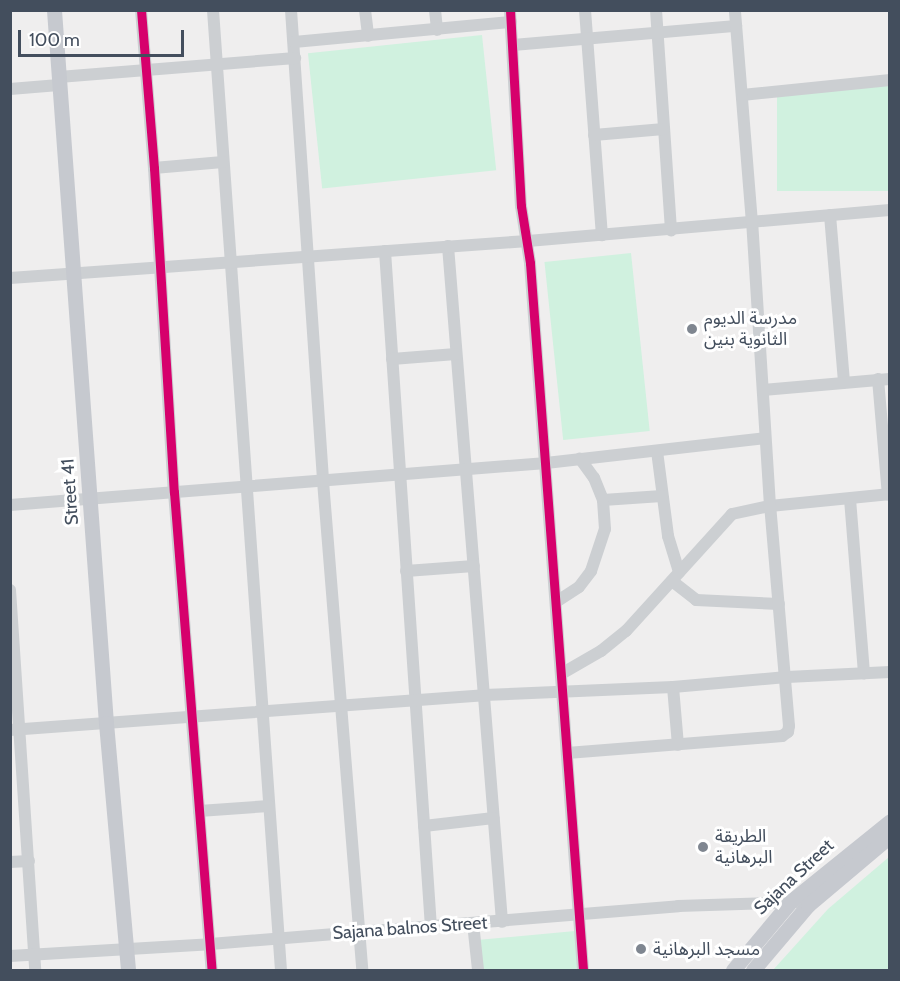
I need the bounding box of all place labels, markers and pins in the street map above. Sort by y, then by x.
place label: مدرسة الديوم الثانوية بنين [704,308,797,350]
marker: مدرسة الديوم الثانوية بنين [685,322,699,336]
place label: الطريقة البرهانية [715,826,772,868]
marker: الطريقة البرهانية [696,840,710,854]
place label: مسجد البرهانية [653,938,760,960]
marker: مسجد البرهانية [634,942,648,956]

